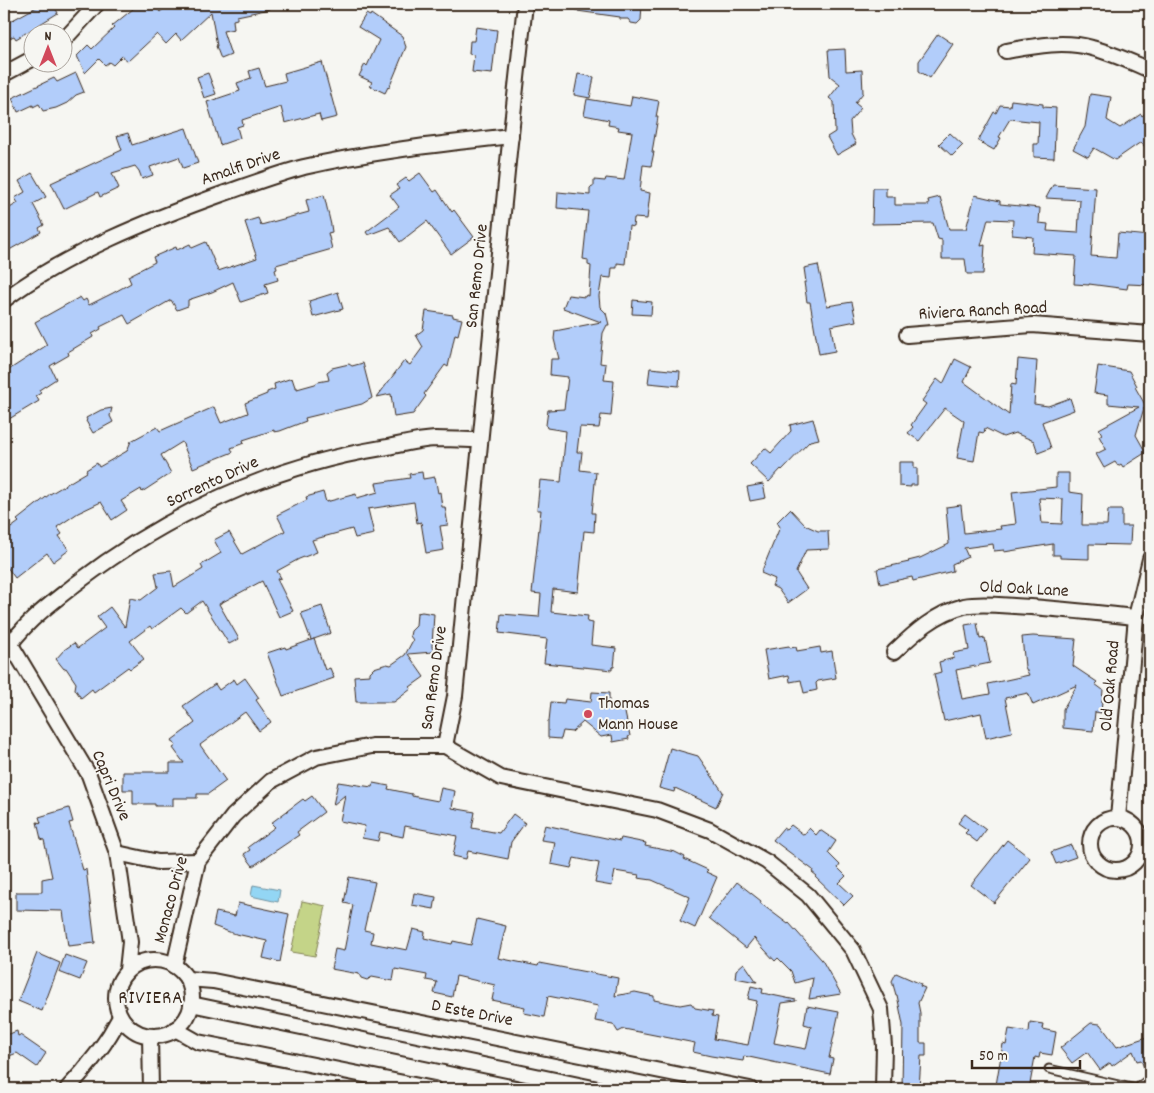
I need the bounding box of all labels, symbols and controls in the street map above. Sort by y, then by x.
north arrow [22,22,72,72]
text: N [45,27,52,47]
street label: Amalfi Drive [198,143,284,193]
street label: San Remo Drive [460,223,496,329]
street label: Riviera Ranch Road [918,296,1048,328]
street label: Sorrento Drive [163,451,263,515]
street label: Old Oak Lane [979,575,1069,605]
street label: San Remo Drive [415,624,455,732]
street label: Old Oak Road [1095,640,1127,732]
place label: Thomas Mann House [598,692,678,738]
marker: Thomas Mann House [582,708,594,720]
street label: Capri Drive [84,747,136,825]
street label: Monaco Drive [148,854,196,946]
district label: RIVIERA [118,986,184,1013]
street label: D Este Drive [429,994,515,1034]
scale bar [972,1038,1079,1070]
text: 50 m [979,1046,1008,1068]

